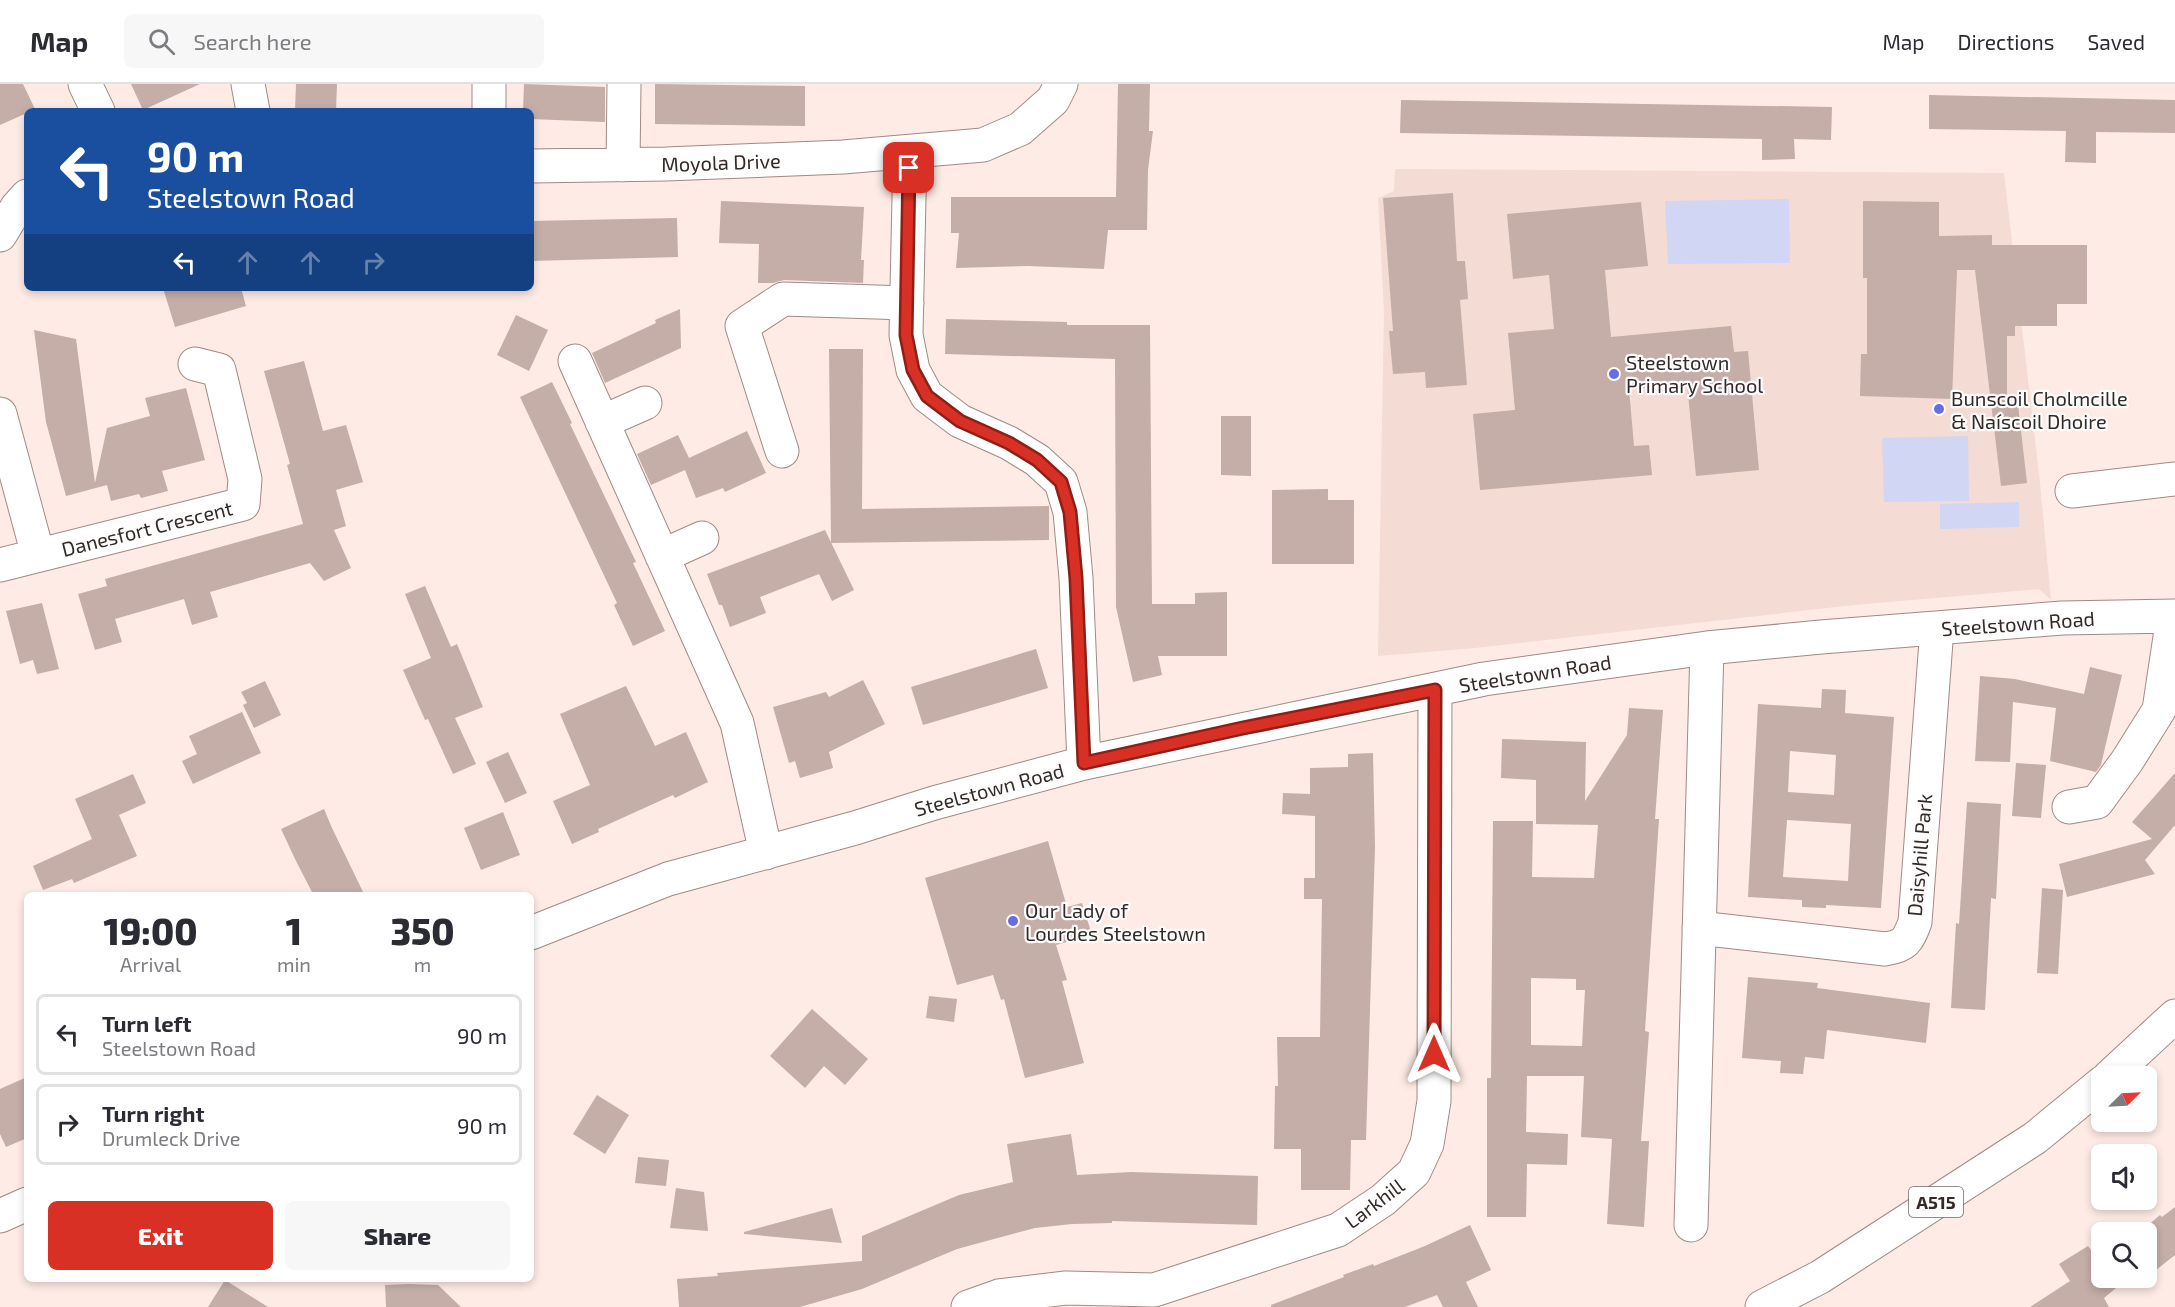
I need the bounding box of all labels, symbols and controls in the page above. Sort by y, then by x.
search box [124,14,544,68]
text: Map [30,24,88,58]
icon: search [145,25,178,58]
text: Search here [193,28,312,54]
text: Map [1882,29,1925,54]
text: Directions [1958,29,2054,54]
text: Saved [2087,29,2145,54]
text: 90 m [147,130,244,180]
icon: left [48,132,126,210]
pin [883,142,934,193]
street label: Moyola Drive [661,148,781,176]
icon: arrive [892,151,925,184]
text: Steelstown Road [147,181,355,213]
icon: left [168,246,201,279]
icon: ahead [231,246,264,279]
icon: ahead [294,246,327,279]
icon: right [357,246,390,279]
place label: Steelstown Primary School [1626,350,1763,397]
marker: Steelstown Primary School [1607,367,1621,381]
place label: Bunscoil Cholmcille & Naíscoil Dhoire [1951,386,2128,433]
marker: Bunscoil Cholmcille & Naíscoil Dhoire [1932,402,1946,416]
street label: Danesfort Crescent [59,495,235,561]
street label: Steelstown Road [1940,606,2096,640]
street label: Steelstown Road [1457,649,1613,697]
street label: Steelstown Road [912,758,1066,820]
street label: Daisyhill Park [1902,793,1936,917]
place label: Our Lady of Lourdes Steelstown [1025,898,1206,945]
text: 19:00 [103,909,197,952]
text: 1 [286,909,302,952]
text: 350 [390,909,455,952]
marker: Our Lady of Lourdes Steelstown [1006,914,1020,928]
text: Arrival [120,952,181,976]
text: min [277,952,311,976]
text: m [414,952,431,976]
text: Turn left [102,1010,191,1036]
icon: left [51,1018,84,1051]
text: 90 m [457,1022,507,1048]
position arrow [1402,1022,1466,1086]
text: Steelstown Road [102,1036,256,1060]
north arrow [2091,1066,2157,1132]
map controls [2091,1066,2157,1288]
text: Turn right [102,1100,204,1126]
icon: right [51,1108,84,1141]
text: 90 m [457,1112,507,1138]
text: Drumleck Drive [102,1126,241,1150]
button: sound [2091,1144,2157,1210]
street label: Larkhill [1340,1173,1408,1233]
road number: A515 [1909,1187,1963,1217]
button: Exit [48,1201,273,1270]
button: Share [285,1201,510,1270]
button: search [2091,1222,2157,1288]

